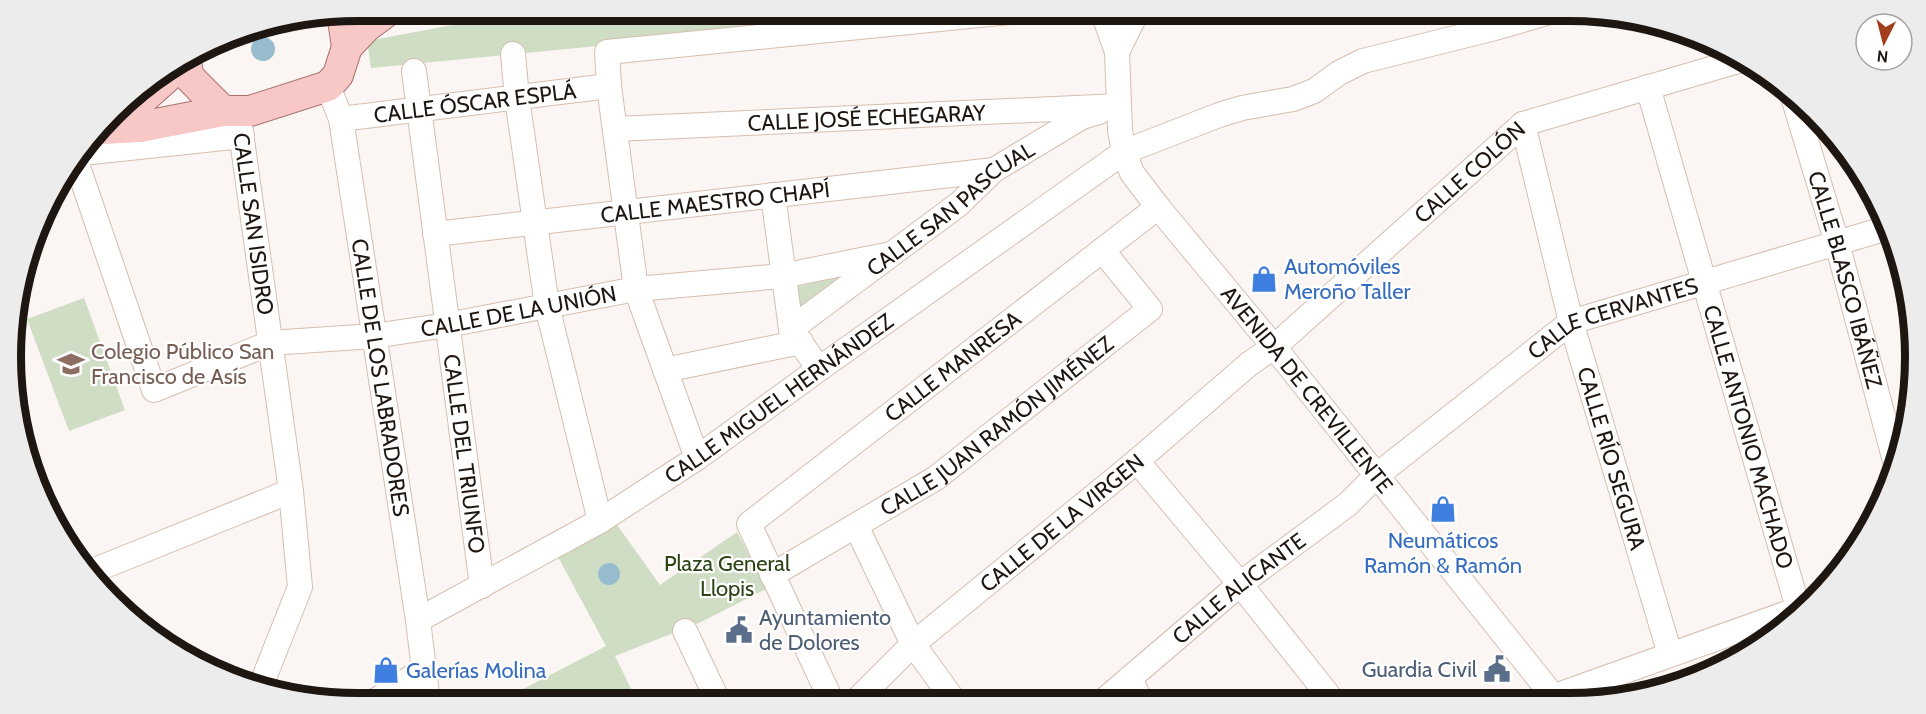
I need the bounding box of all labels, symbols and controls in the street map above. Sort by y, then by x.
north arrow [1854,12,1914,72]
text: N [1876,46,1889,66]
street label: CALLE ÓSCAR ESPLÁ [372,77,578,128]
street label: CALLE JOSÉ ECHEGARAY [747,99,987,136]
street label: CALLE COLÓN [1408,115,1530,229]
street label: CALLE SAN ISIDRO [228,131,280,317]
street label: CALLE SAN PASCUAL [861,136,1039,282]
street label: CALLE BLASCO IBÁÑEZ [1803,168,1888,391]
street label: CALLE MAESTRO CHAPÍ [599,175,831,228]
street label: CALLE DE LOS LABRADORES [346,237,415,518]
place label: Automóviles Meroño Taller [1284,253,1410,305]
shop icon: Automóviles Meroño Taller [1249,264,1279,294]
street label: CALLE CERVANTES [1522,272,1701,365]
street label: CALLE DE LA UNIÓN [419,280,619,342]
street label: AVENIDA DE CREVILLENTE [1216,280,1399,498]
street label: CALLE ANTONIO MACHADO [1698,302,1800,572]
street label: CALLE MANRESA [879,305,1027,427]
street label: CALLE MIGUEL HERNÁNDEZ [659,307,898,489]
street label: CALLE JUAN RAMÓN JIMÉNEZ [875,330,1118,522]
place label: Colegio Público San Francisco de Asís [91,338,274,390]
school or university icon: Colegio Público San Francisco de Asís [56,349,86,379]
street label: CALLE DEL TRIUNFO [438,352,491,555]
street label: CALLE RÍO SEGURA [1572,364,1652,553]
street label: CALLE DE LA VIRGEN [974,448,1149,597]
shop icon: Neumáticos Ramón & Ramón [1428,494,1458,524]
street label: CALLE ALICANTE [1167,527,1311,650]
place label: Neumáticos Ramón & Ramón [1364,527,1522,579]
park label: Plaza General Llopis [664,550,791,602]
place label: Ayuntamiento de Dolores [759,604,891,656]
public building icon: Ayuntamiento de Dolores [724,615,754,645]
public building icon: Guardia Civil [1482,654,1512,684]
shop icon: Galerías Molina [371,655,401,685]
place label: Guardia Civil [1362,656,1478,683]
place label: Galerías Molina [406,657,547,684]

